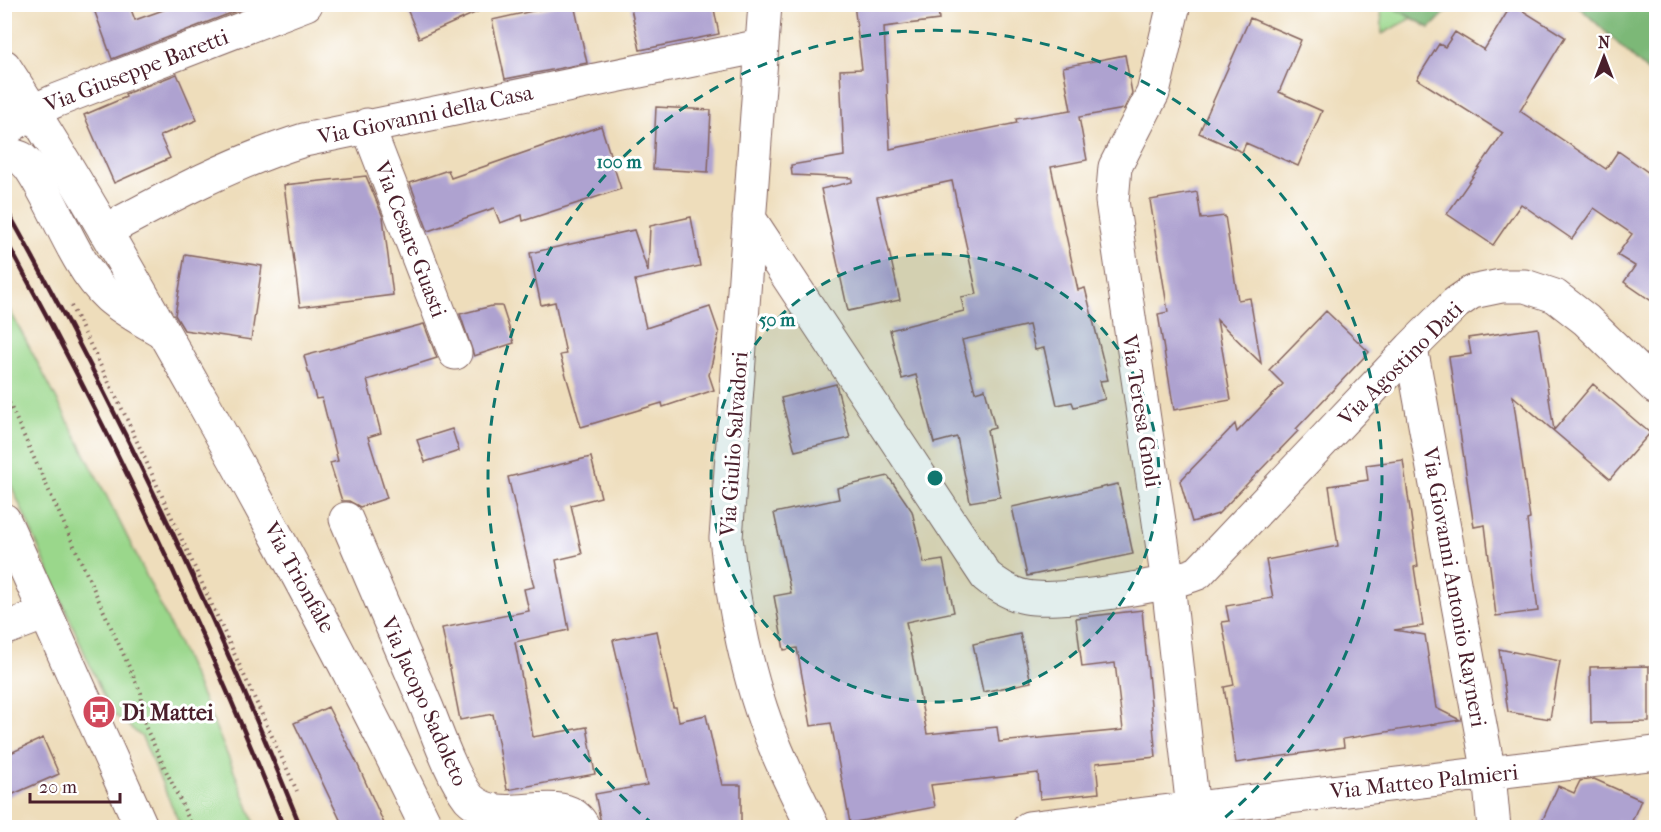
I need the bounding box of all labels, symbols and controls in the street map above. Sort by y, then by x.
street label: Via Giuseppe Baretti [40,24,233,118]
north arrow [1574,27,1634,87]
text: N [1598,33,1611,52]
street label: Via Giovanni della Casa [314,79,536,151]
text: 100 m [596,152,643,173]
street label: Via Cesare Guasti [368,157,452,322]
street label: Via Agostino Dati [1332,296,1469,432]
text: 50 m [759,310,796,331]
street label: Via Teresa Gnoli [1116,332,1166,490]
street label: Via Giulio Salvadori [714,350,753,538]
street label: Via Giovanni Antonio Rayneri [1416,444,1492,730]
centre of rings [925,468,945,488]
street label: Via Trionfale [258,517,340,638]
street label: Via Jacopo Sadoleto [375,612,473,790]
bus stop icon: Di Mattei [81,694,117,730]
place label: Di Mattei [122,700,214,726]
street label: Via Matteo Palmieri [1328,759,1520,805]
scale bar [30,766,120,804]
text: 20 m [39,777,77,798]

